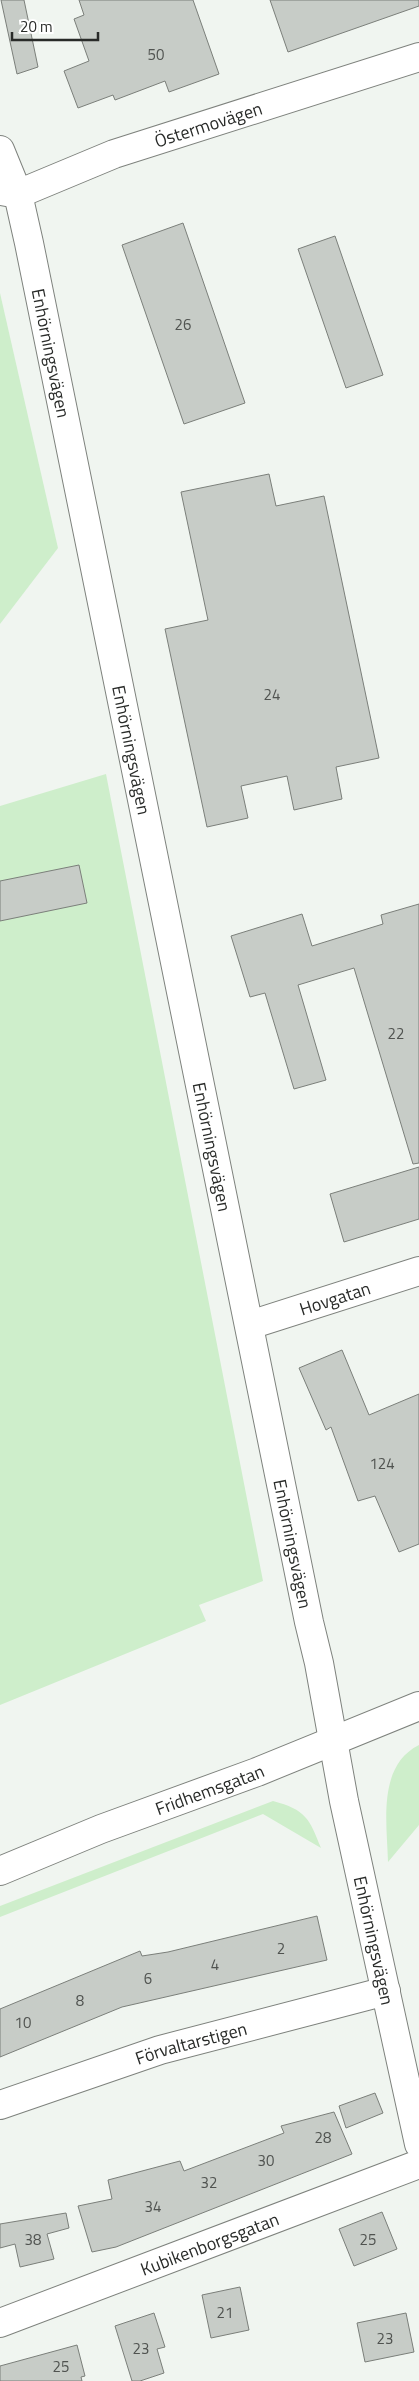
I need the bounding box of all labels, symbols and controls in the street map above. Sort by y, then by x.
scale bar [12,10,99,42]
text: 20 m [20,15,53,38]
house number: 50 [148,43,164,66]
street label: Östermovägen [151,94,266,154]
street label: Enhörningsvägen [25,286,78,420]
house number: 26 [175,313,191,336]
street label: Enhörningsvägen [106,683,158,817]
house number: 24 [264,683,280,706]
house number: 22 [388,1022,404,1045]
street label: Enhörningsvägen [186,1080,239,1214]
street label: Hovgatan [296,1274,374,1322]
house number: 124 [369,1452,395,1475]
street label: Enhörningsvägen [267,1477,319,1611]
street label: Fridhemsgatan [151,1757,268,1822]
street label: Enhörningsvägen [347,1873,402,2007]
house number: 2 [277,1937,285,1960]
house number: 4 [211,1953,219,1976]
house number: 6 [144,1967,152,1990]
house number: 8 [76,1989,84,2012]
house number: 10 [15,2011,31,2034]
street label: Förvaltarstigen [131,2014,250,2071]
house number: 28 [315,2126,331,2149]
house number: 30 [258,2149,274,2172]
house number: 32 [201,2171,217,2194]
house number: 34 [145,2195,161,2218]
street label: Kubikenborgsgatan [136,2205,283,2282]
house number: 38 [25,2228,41,2251]
house number: 25 [360,2228,376,2251]
house number: 21 [217,2301,233,2324]
house number: 23 [377,2327,393,2350]
house number: 23 [133,2337,149,2360]
house number: 25 [53,2355,69,2378]

